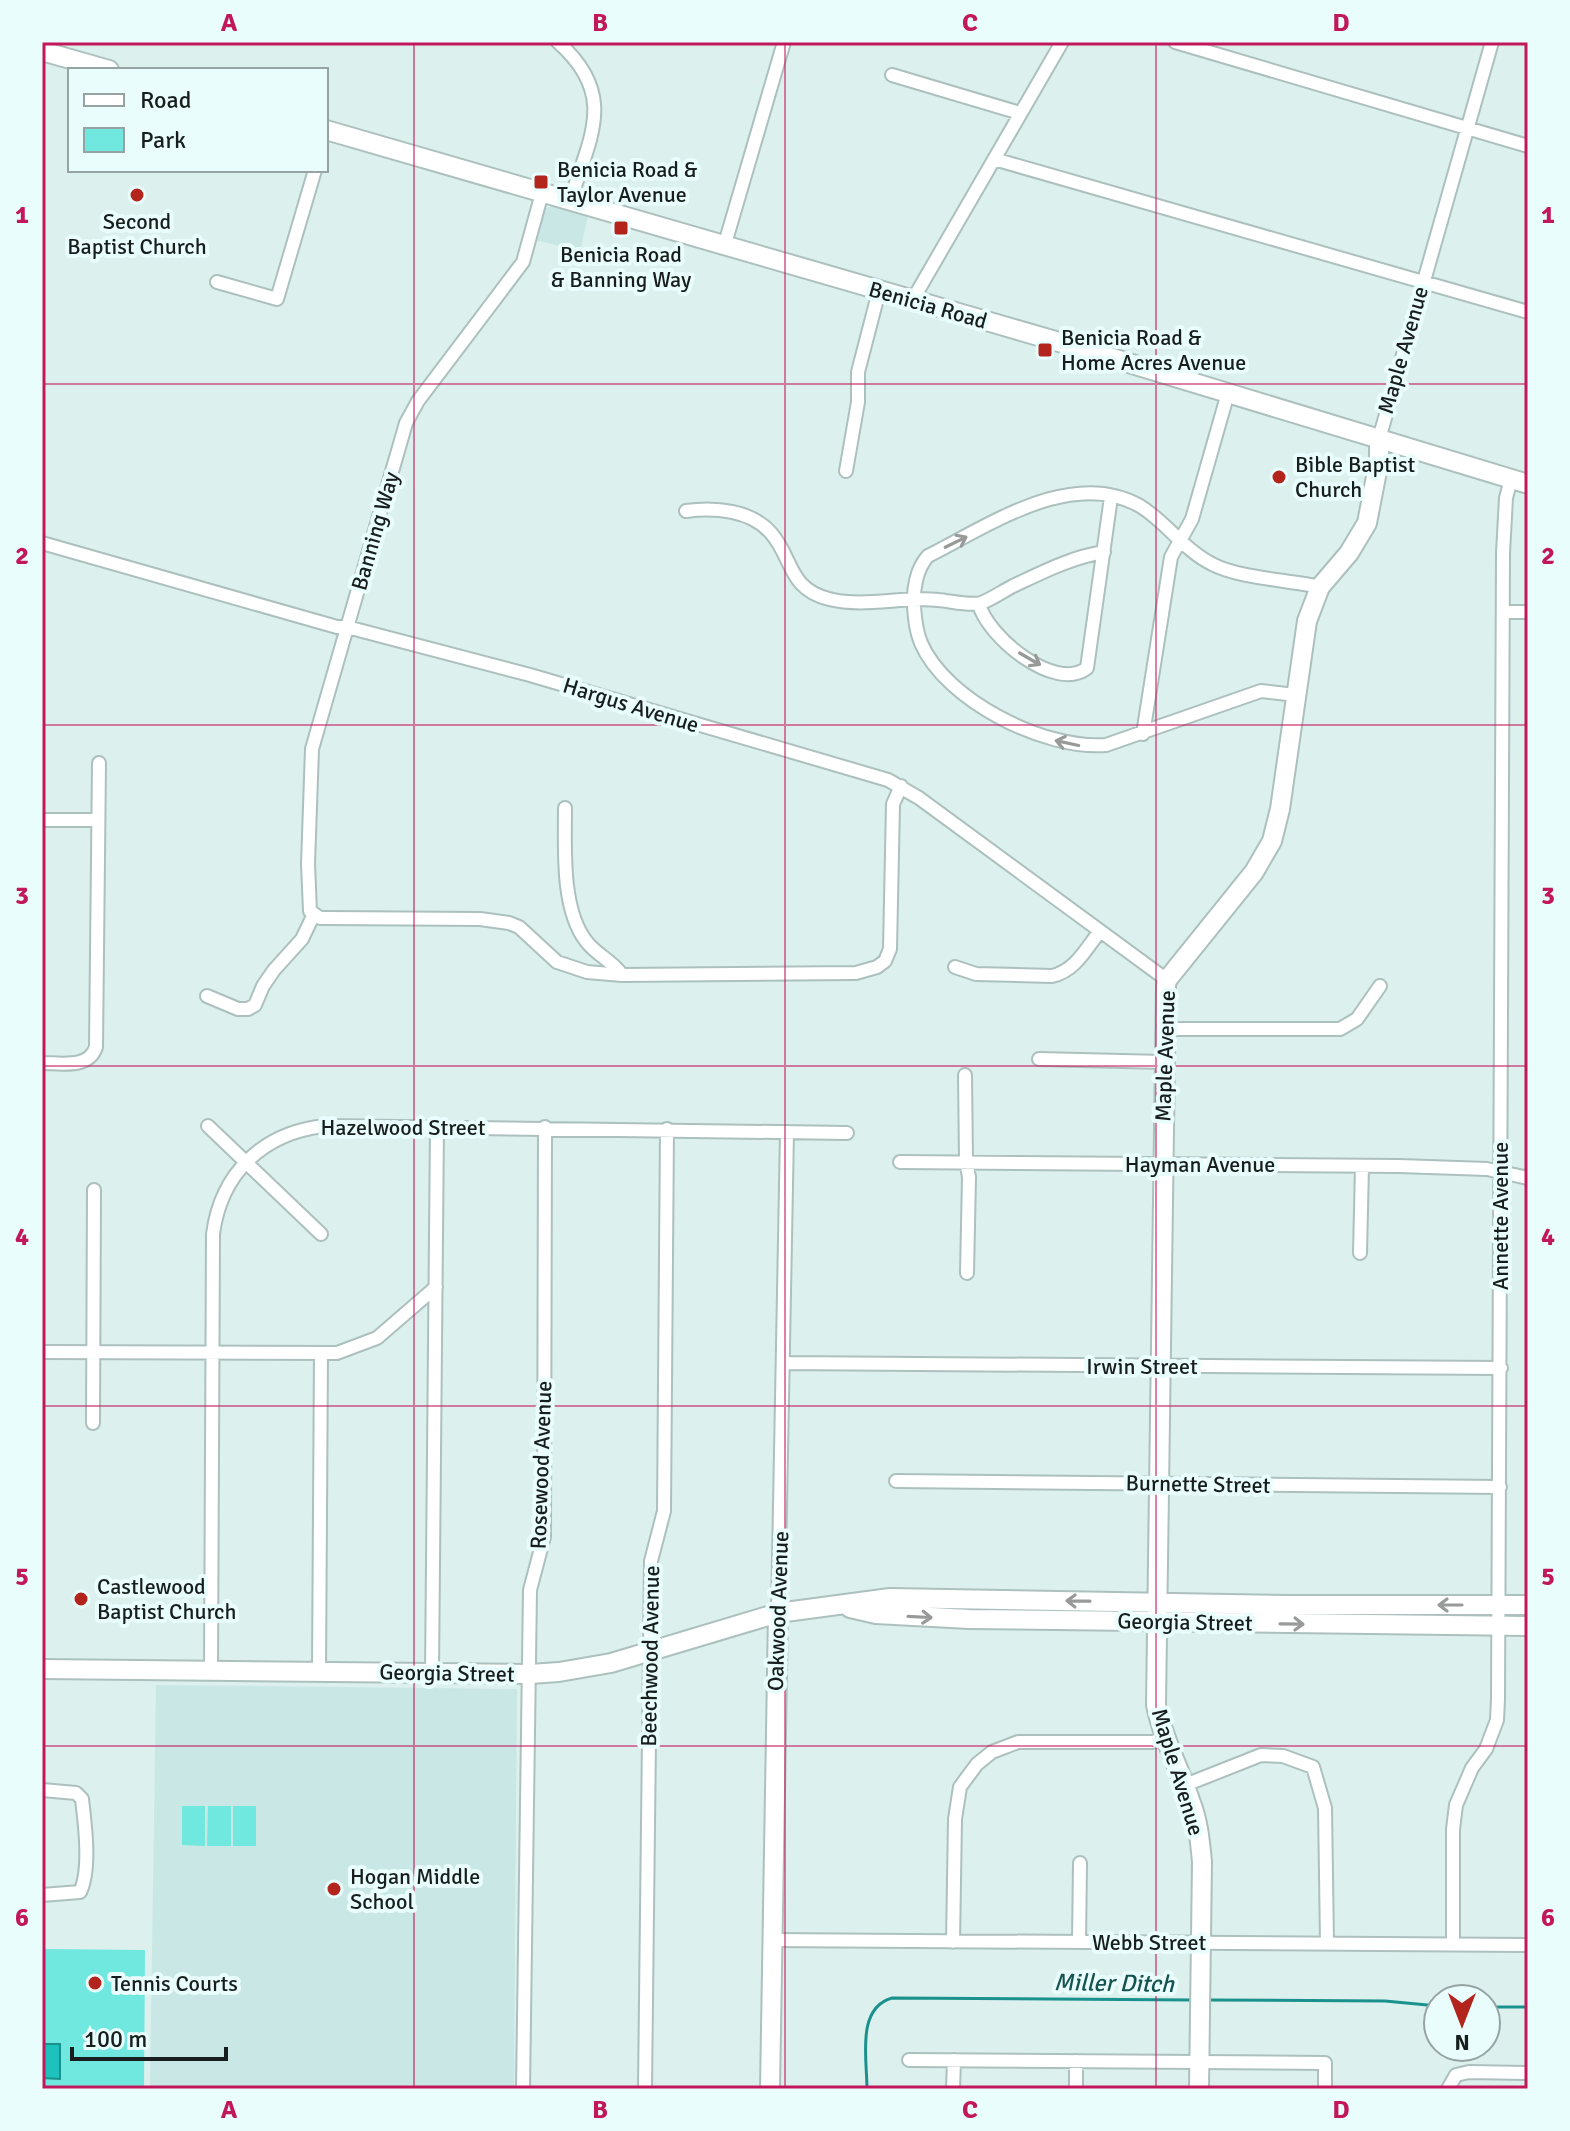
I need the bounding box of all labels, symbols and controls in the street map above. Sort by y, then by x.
text: A [221,7,238,39]
text: B [592,7,608,39]
text: C [962,7,978,39]
text: D [1332,7,1350,39]
legend [68,68,328,172]
text: Road [140,85,191,115]
text: Park [140,125,186,155]
place label: Benicia Road & Taylor Avenue [557,156,698,208]
marker: Benicia Road & Taylor Avenue [532,173,550,191]
marker: Second Baptist Church [128,186,146,204]
text: 1 [15,199,29,231]
text: 1 [1541,199,1555,231]
place label: Second Baptist Church [67,208,207,260]
marker: Benicia Road & Banning Way [612,219,630,237]
place label: Benicia Road & Banning Way [551,241,692,293]
street label: Benicia Road [866,275,990,335]
street label: Maple Avenue [1372,283,1434,417]
place label: Benicia Road & Home Acres Avenue [1061,324,1246,376]
marker: Benicia Road & Home Acres Avenue [1036,341,1054,359]
place label: Bible Baptist Church [1295,451,1416,503]
street label: Banning Way [345,468,405,593]
marker: Bible Baptist Church [1270,468,1288,486]
one-way arrow [943,534,967,549]
text: 2 [15,540,29,572]
text: 2 [1541,540,1555,572]
one-way arrow [1018,651,1041,667]
street label: Hargus Avenue [560,672,702,738]
one-way arrow [1055,735,1080,750]
text: 3 [15,880,29,912]
text: 3 [1541,880,1555,912]
street label: Maple Avenue [1149,990,1181,1122]
street label: Hazelwood Street [320,1114,486,1141]
street label: Annette Avenue [1487,1142,1514,1290]
street label: Hayman Avenue [1125,1151,1275,1178]
text: 4 [15,1221,29,1253]
text: 4 [1541,1221,1555,1253]
street label: Irwin Street [1086,1353,1198,1380]
street label: Rosewood Avenue [525,1380,557,1550]
street label: Burnette Street [1125,1469,1271,1499]
street label: Oakwood Avenue [762,1530,794,1692]
text: 5 [15,1561,29,1593]
text: 5 [1541,1561,1555,1593]
street label: Beechwood Avenue [635,1565,665,1747]
place label: Castlewood Baptist Church [97,1573,236,1625]
marker: Castlewood Baptist Church [72,1590,90,1608]
one-way arrow [1065,1594,1092,1609]
one-way arrow [1437,1597,1464,1613]
street label: Georgia Street [1117,1607,1253,1637]
one-way arrow [906,1609,933,1624]
one-way arrow [1278,1616,1305,1631]
street label: Georgia Street [379,1658,515,1688]
street label: Maple Avenue [1146,1705,1210,1839]
place label: Hogan Middle School [350,1863,480,1915]
marker: Hogan Middle School [325,1880,343,1898]
text: 6 [15,1902,29,1934]
text: 6 [1541,1902,1555,1934]
street label: Webb Street [1092,1929,1206,1956]
water label: Miller Ditch [1054,1967,1175,1999]
place label: Tennis Courts [111,1970,238,1997]
marker: Tennis Courts [86,1974,104,1992]
north arrow [1422,1983,1502,2063]
scale bar [72,2011,226,2061]
text: 100 m [84,2024,147,2054]
text: N [1454,2029,1470,2056]
text: A [221,2094,238,2126]
text: B [592,2094,608,2126]
text: C [962,2094,978,2126]
text: D [1332,2094,1350,2126]

